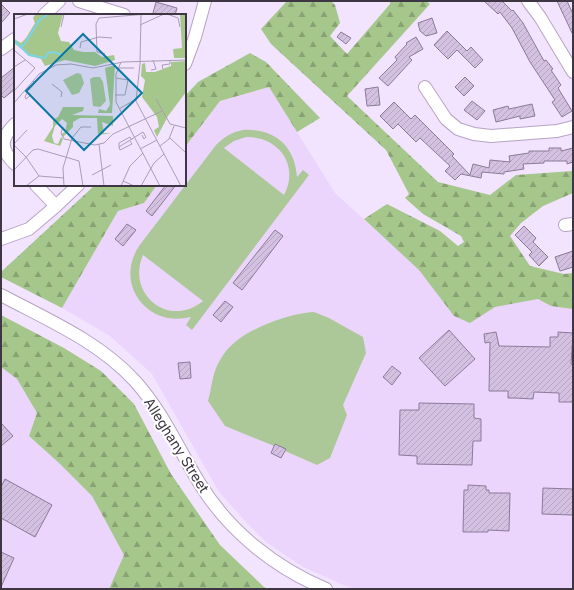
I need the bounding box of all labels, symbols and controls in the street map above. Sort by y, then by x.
inset map [14,14,186,186]
street label: Alleghany Street [141,394,213,496]

